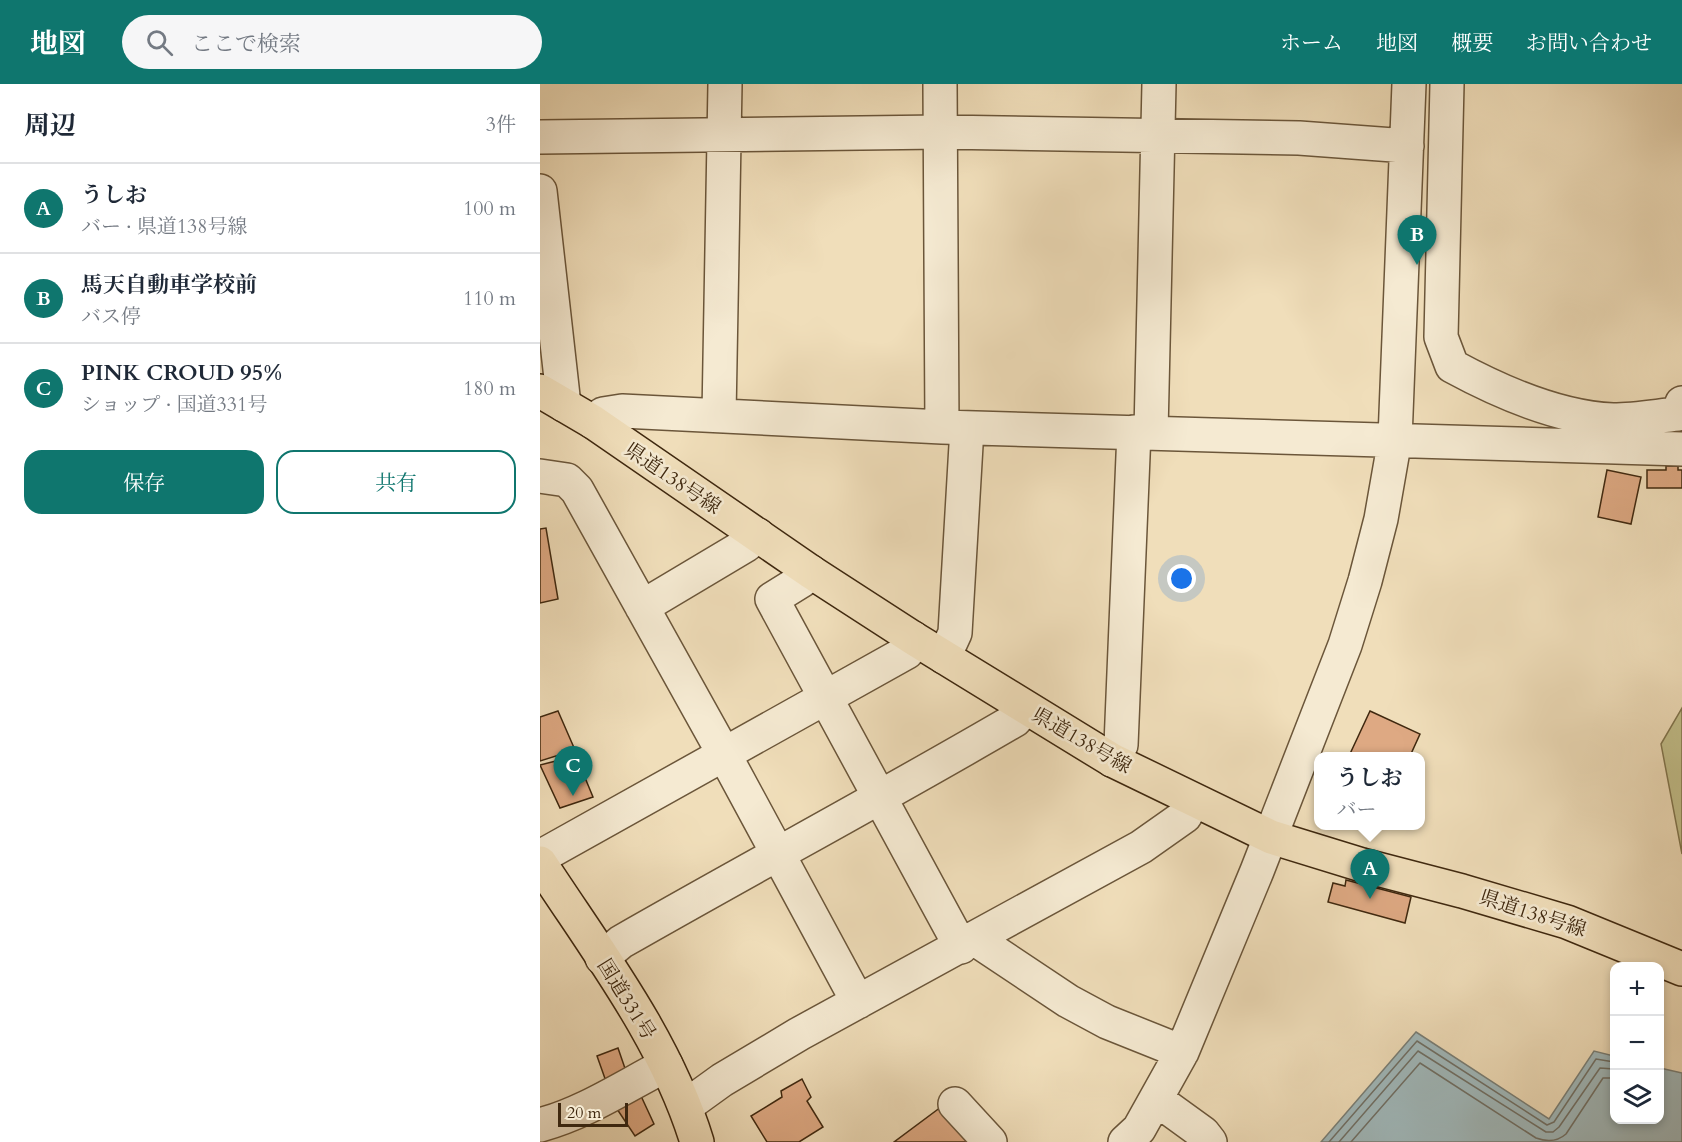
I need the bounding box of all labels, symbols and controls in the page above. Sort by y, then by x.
search box [122,15,542,69]
text: 地図 [30,25,86,63]
icon: search [143,26,176,59]
text: ここで検索 [191,29,301,59]
text: ホーム [1280,29,1343,58]
text: 地図 [1376,29,1418,58]
text: 概要 [1451,29,1493,58]
text: お問い合わせ [1526,29,1652,58]
text: 周辺 [24,108,76,143]
text: 3件 [486,111,516,138]
text: うしお [81,180,147,210]
text: A [36,195,51,222]
text: 100 m [463,195,516,222]
text: バー · 県道138号線 [81,213,248,240]
pin: B [1398,216,1436,265]
text: 馬天自動車学校前 [81,270,257,300]
text: B [36,285,51,312]
text: 110 m [463,285,516,312]
text: バス停 [81,303,141,330]
text: PINK CROUD 95% [81,358,282,388]
text: C [36,375,51,402]
text: 180 m [463,375,516,402]
text: ショップ · 国道331号 [81,391,267,418]
street label: 県道138号線 [619,436,726,521]
button: 保存 [24,450,264,514]
button: 共有 [276,450,516,514]
your location [1167,564,1196,593]
street label: 県道138号線 [1027,701,1136,780]
pin: C [554,746,592,796]
popup [1314,752,1425,830]
text: うしお [1336,763,1403,793]
text: バー [1336,796,1376,823]
pin: A [1350,850,1390,899]
street label: 県道138号線 [1476,884,1590,943]
street label: 国道331号 [591,954,662,1045]
map controls [1610,962,1664,1124]
button: + [1610,962,1664,1016]
button: − [1610,1016,1664,1070]
button: layers [1610,1070,1664,1124]
scale bar [558,1100,628,1128]
text: 20 m [567,1102,601,1124]

